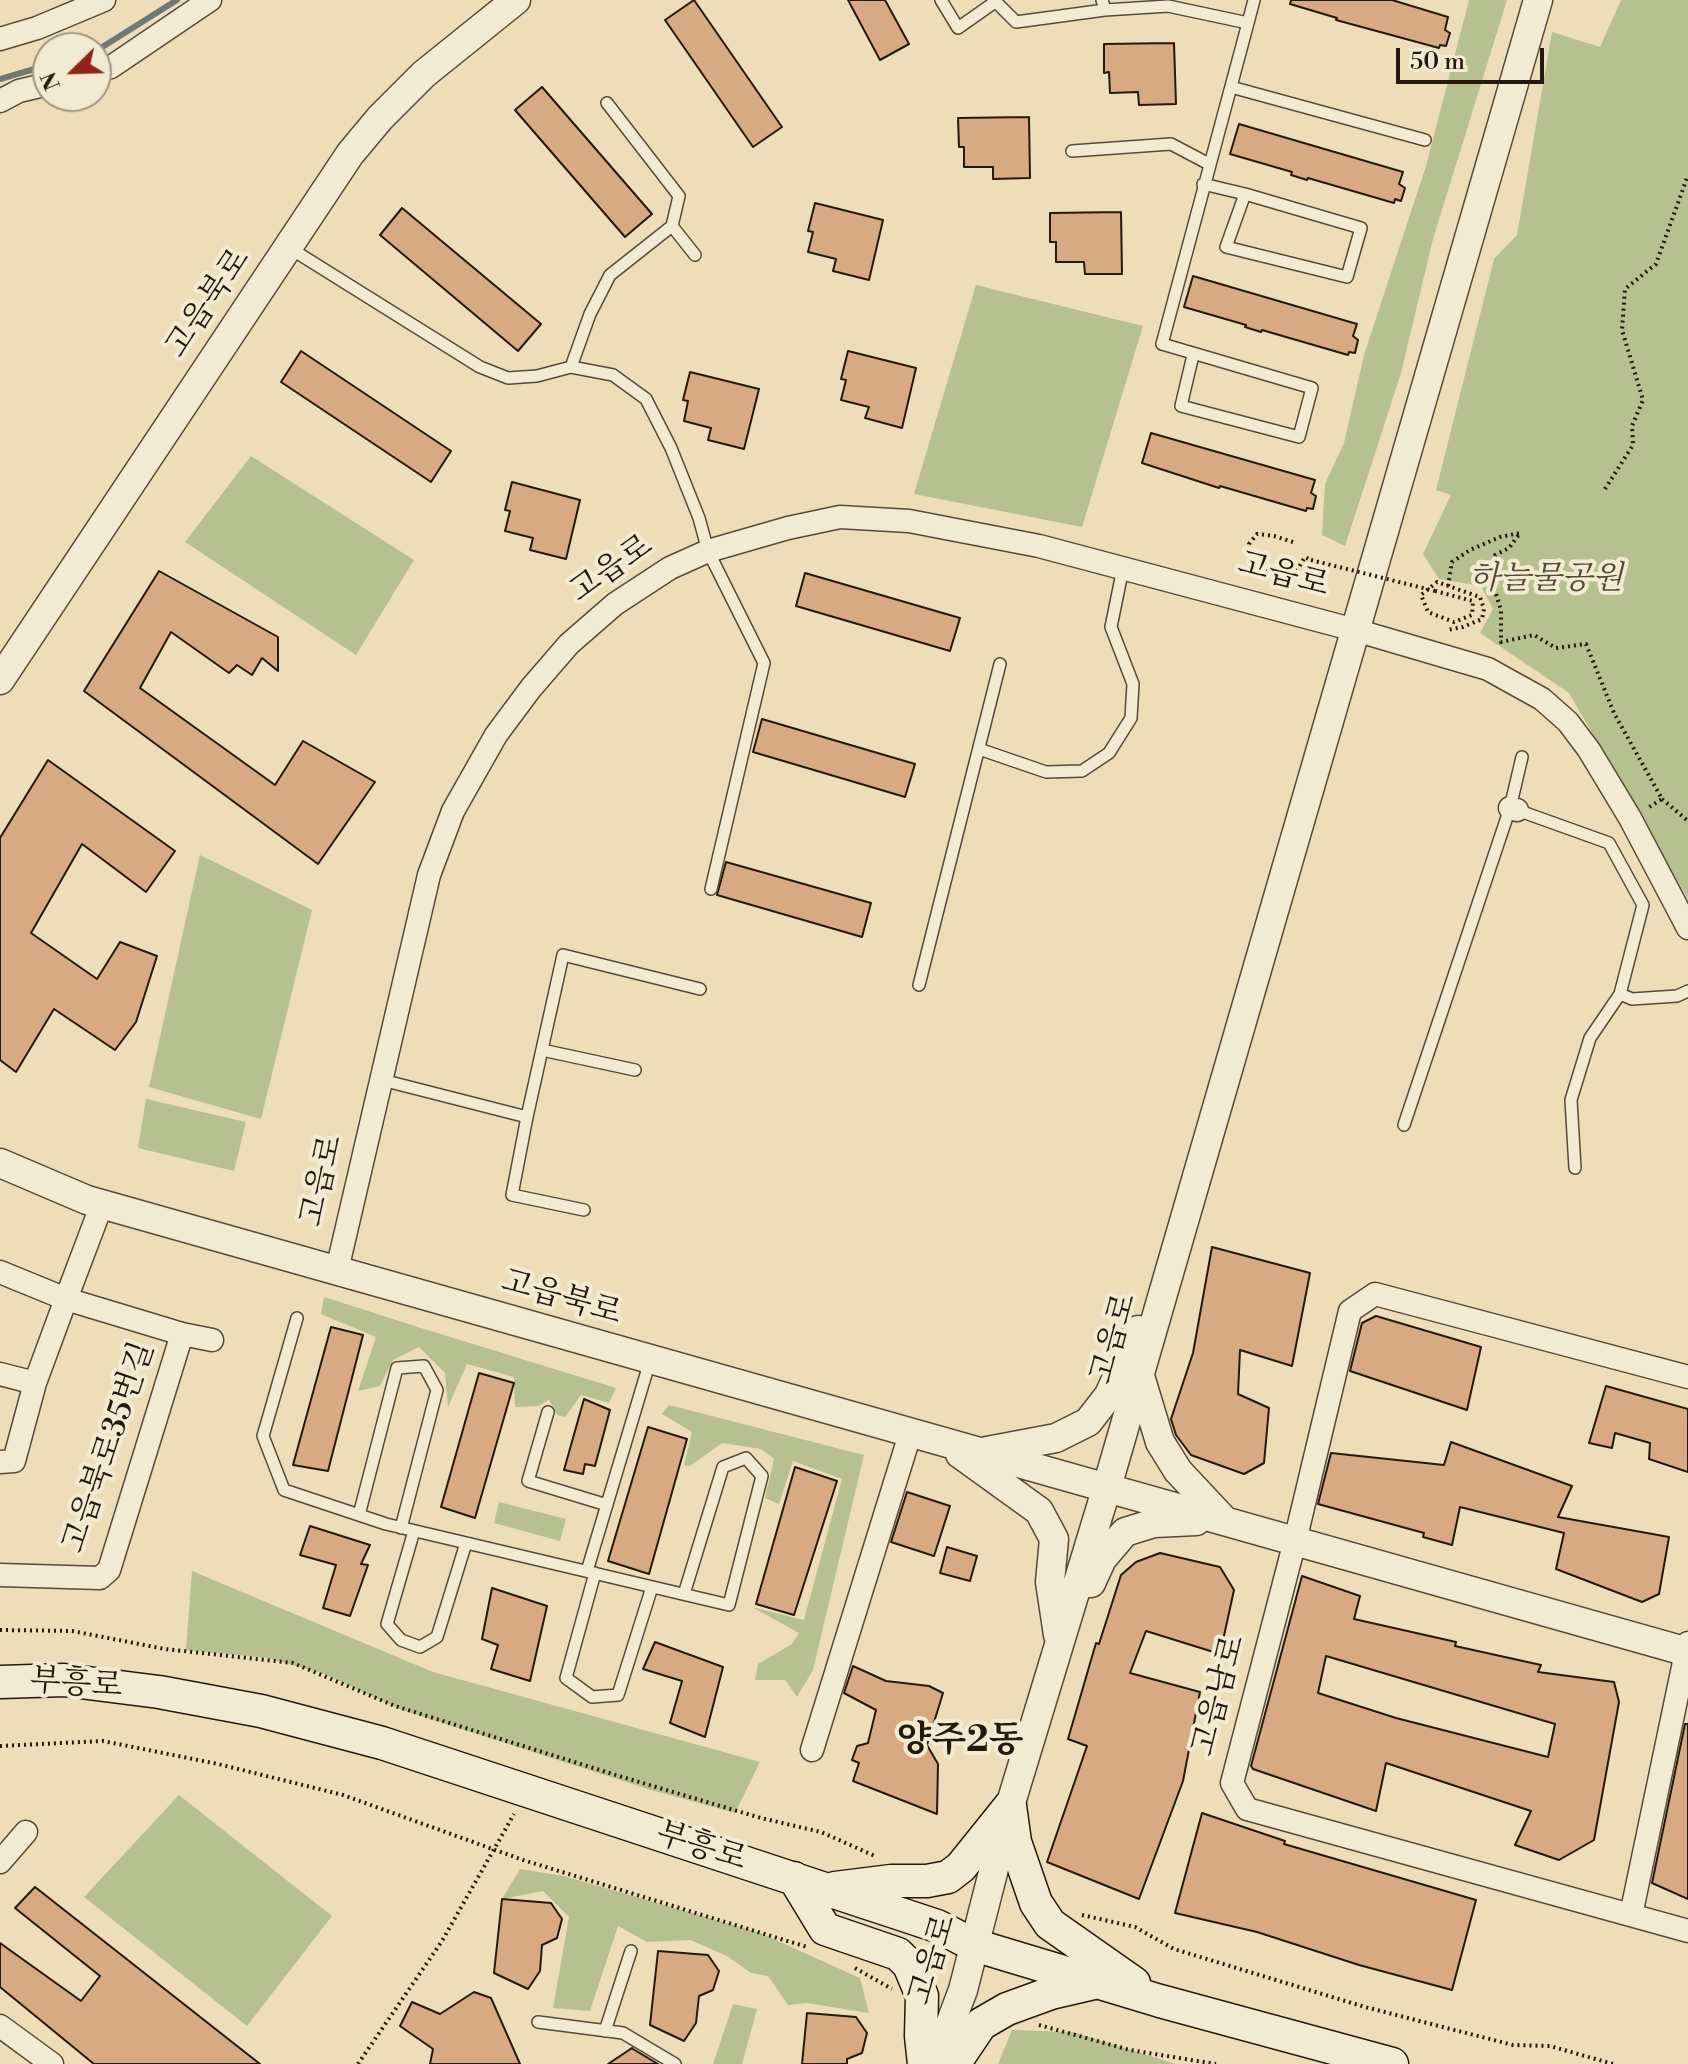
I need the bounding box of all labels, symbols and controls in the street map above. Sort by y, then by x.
north arrow [32,32,112,112]
scale bar [1400,32,1548,82]
text: 50 m [1410,47,1465,77]
text: N [35,68,67,94]
street label: 고읍북로 [159,242,259,366]
street label: 고읍로 [563,528,661,612]
street label: 고읍로 [1233,545,1333,607]
park label: 하늘물공원 [1469,561,1623,599]
street label: 고읍로 [294,1132,352,1230]
street label: 고읍북로 [496,1264,626,1334]
street label: 고읍로 [1084,1289,1146,1389]
street label: 고읍북로35번길 [56,1337,164,1559]
street label: 고읍남로 [1185,1631,1255,1761]
street label: 부흥로 [28,1663,124,1707]
district label: 양주2동 [897,1720,1023,1764]
street label: 부흥로 [651,1815,751,1881]
street label: 고읍로 [902,1910,966,2010]

